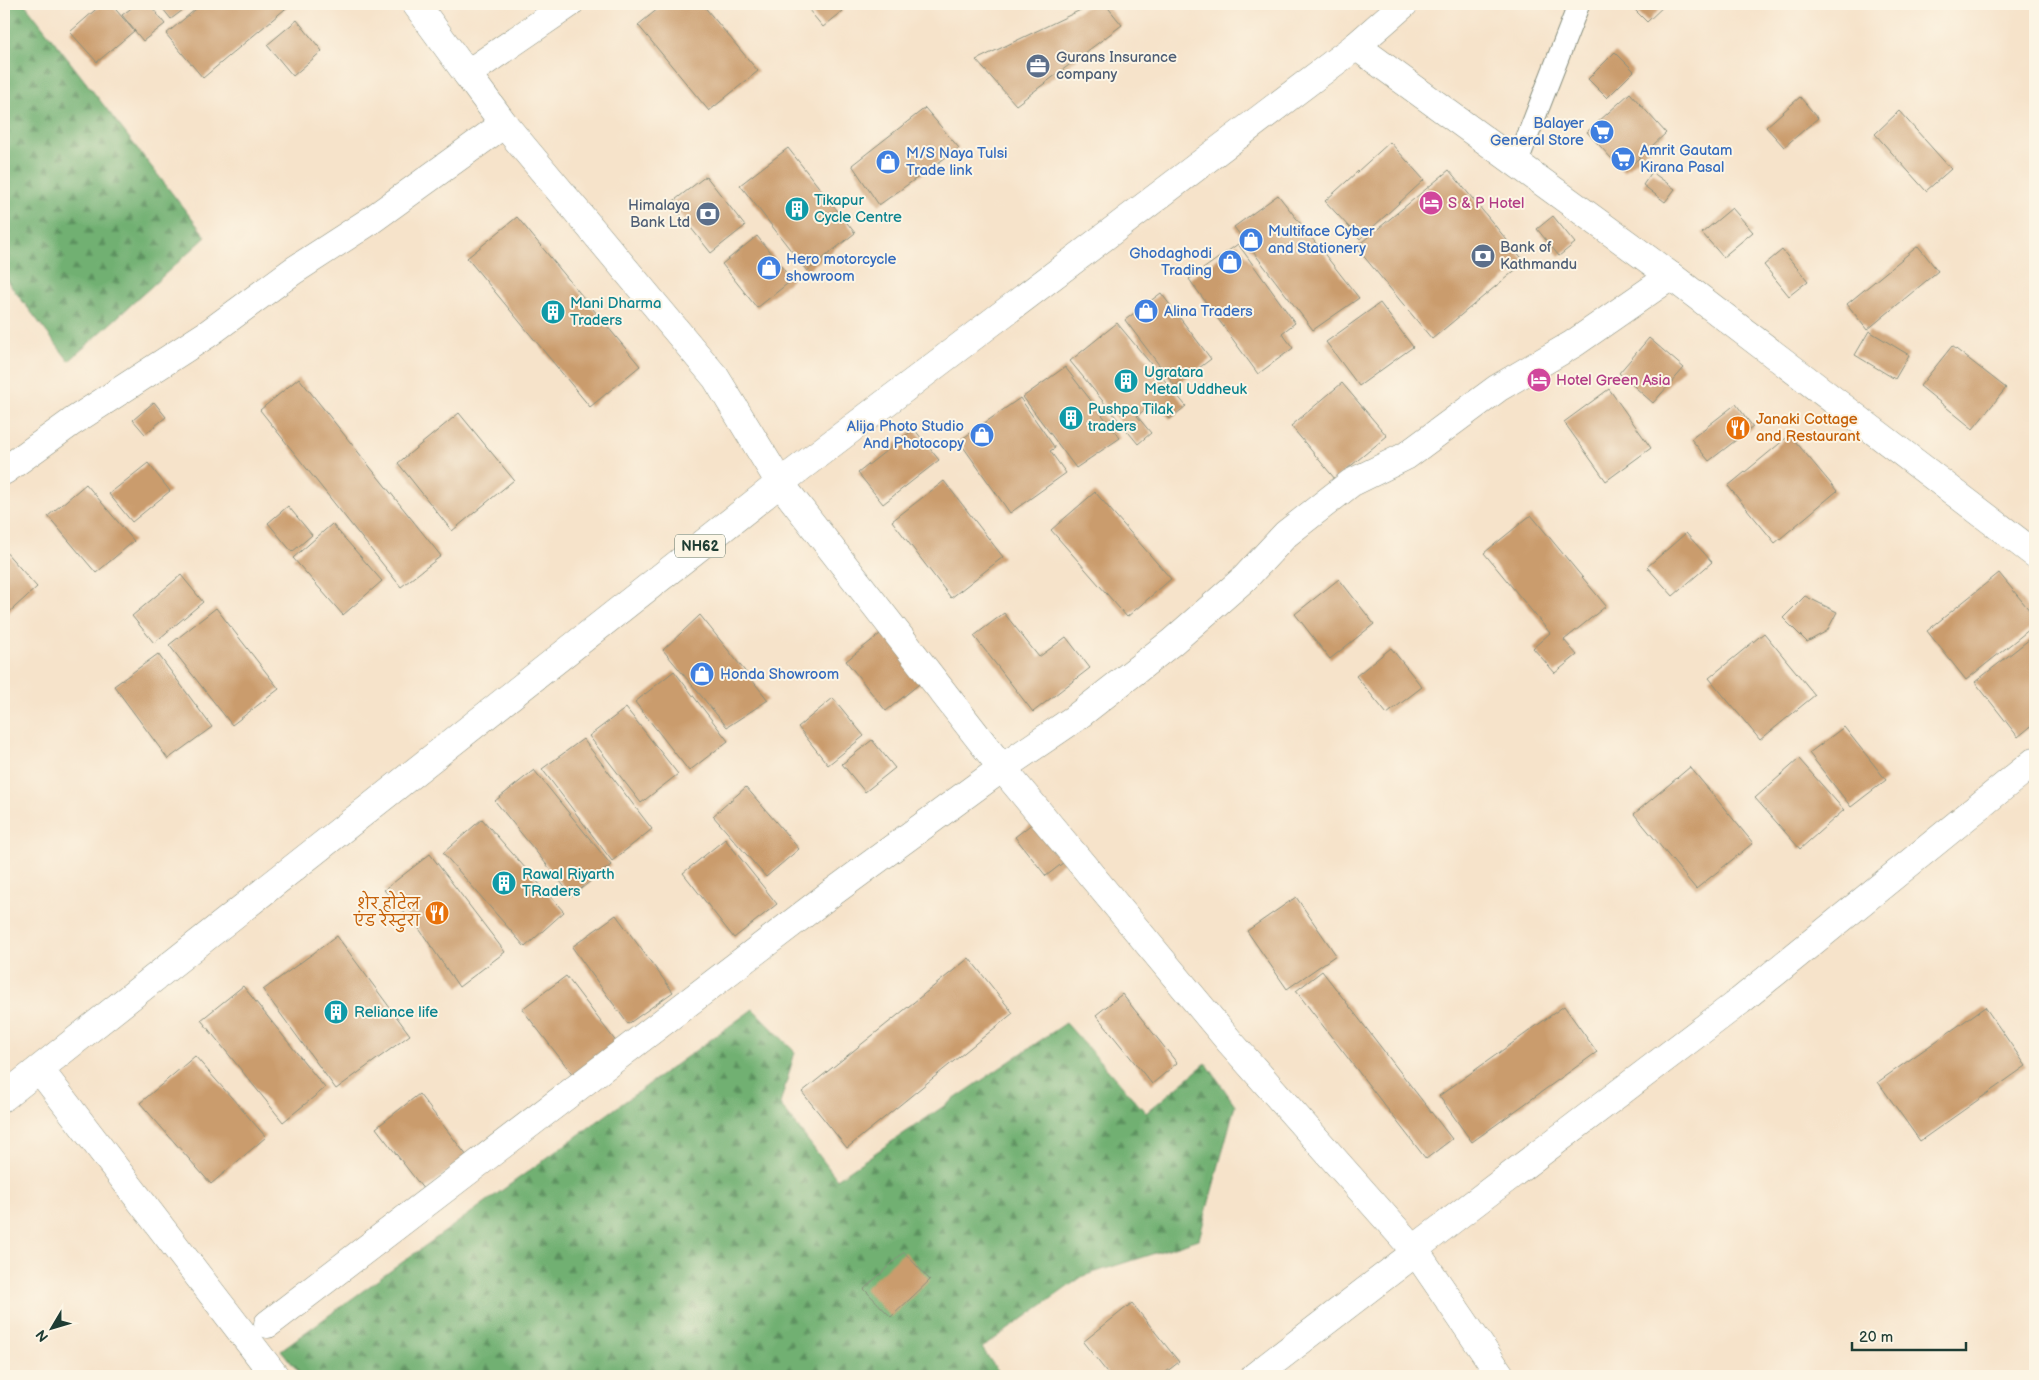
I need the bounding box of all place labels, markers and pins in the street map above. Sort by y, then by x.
place label: Gurans Insurance company [1056,48,1177,84]
office icon: Gurans Insurance company [1025,53,1051,79]
place label: Balayer General Store [1490,114,1585,150]
supermarket icon: Balayer General Store [1589,119,1615,145]
place label: Amrit Gautam Kirana Pasal [1640,141,1732,177]
place label: M/S Naya Tulsi Trade link [906,144,1008,180]
supermarket icon: Amrit Gautam Kirana Pasal [1610,146,1636,172]
shop icon: M/S Naya Tulsi Trade link [875,149,901,175]
hotel icon: S & P Hotel [1418,190,1444,216]
place label: Tikapur Cycle Centre [814,191,902,227]
place label: S & P Hotel [1448,194,1524,213]
place label: Himalaya Bank Ltd [628,196,690,232]
building icon: Tikapur Cycle Centre [784,196,810,222]
bank icon: Himalaya Bank Ltd [695,201,721,227]
place label: Multiface Cyber and Stationery [1268,222,1375,258]
shop icon: Multiface Cyber and Stationery [1238,227,1264,253]
place label: Bank of Kathmandu [1500,238,1577,274]
bank icon: Bank of Kathmandu [1470,243,1496,269]
place label: Ghodaghodi Trading [1129,244,1212,280]
shop icon: Ghodaghodi Trading [1217,249,1243,275]
place label: Hero motorcycle showroom [786,250,897,286]
shop icon: Hero motorcycle showroom [756,255,782,281]
place label: Mani Dharma Traders [570,294,662,330]
shop icon: Alina Traders [1133,298,1159,324]
building icon: Mani Dharma Traders [540,299,566,325]
place label: Alina Traders [1164,302,1253,321]
place label: Ugratara Metal Uddheuk [1144,363,1248,399]
hotel icon: Hotel Green Asia [1526,367,1552,393]
building icon: Ugratara Metal Uddheuk [1113,368,1139,394]
place label: Hotel Green Asia [1556,371,1670,390]
place label: Pushpa Tilak traders [1088,400,1174,436]
building icon: Pushpa Tilak traders [1058,405,1084,431]
place label: Janaki Cottage and Restaurant [1756,410,1861,446]
restaurant icon: Janaki Cottage and Restaurant [1725,415,1751,441]
place label: Alija Photo Studio And Photocopy [847,417,964,453]
shop icon: Alija Photo Studio And Photocopy [969,422,995,448]
shop icon: Honda Showroom [689,661,715,687]
place label: Honda Showroom [720,665,839,684]
place label: Rawal Riyarth TRaders [522,865,615,901]
building icon: Rawal Riyarth TRaders [491,870,517,896]
place label: शेर होटेल एंड रेस्टुरा [353,890,421,933]
restaurant icon: शेर होटेल एंड रेस्टुरा [424,900,450,926]
building icon: Reliance life [323,999,349,1025]
place label: Reliance life [354,1003,438,1022]

